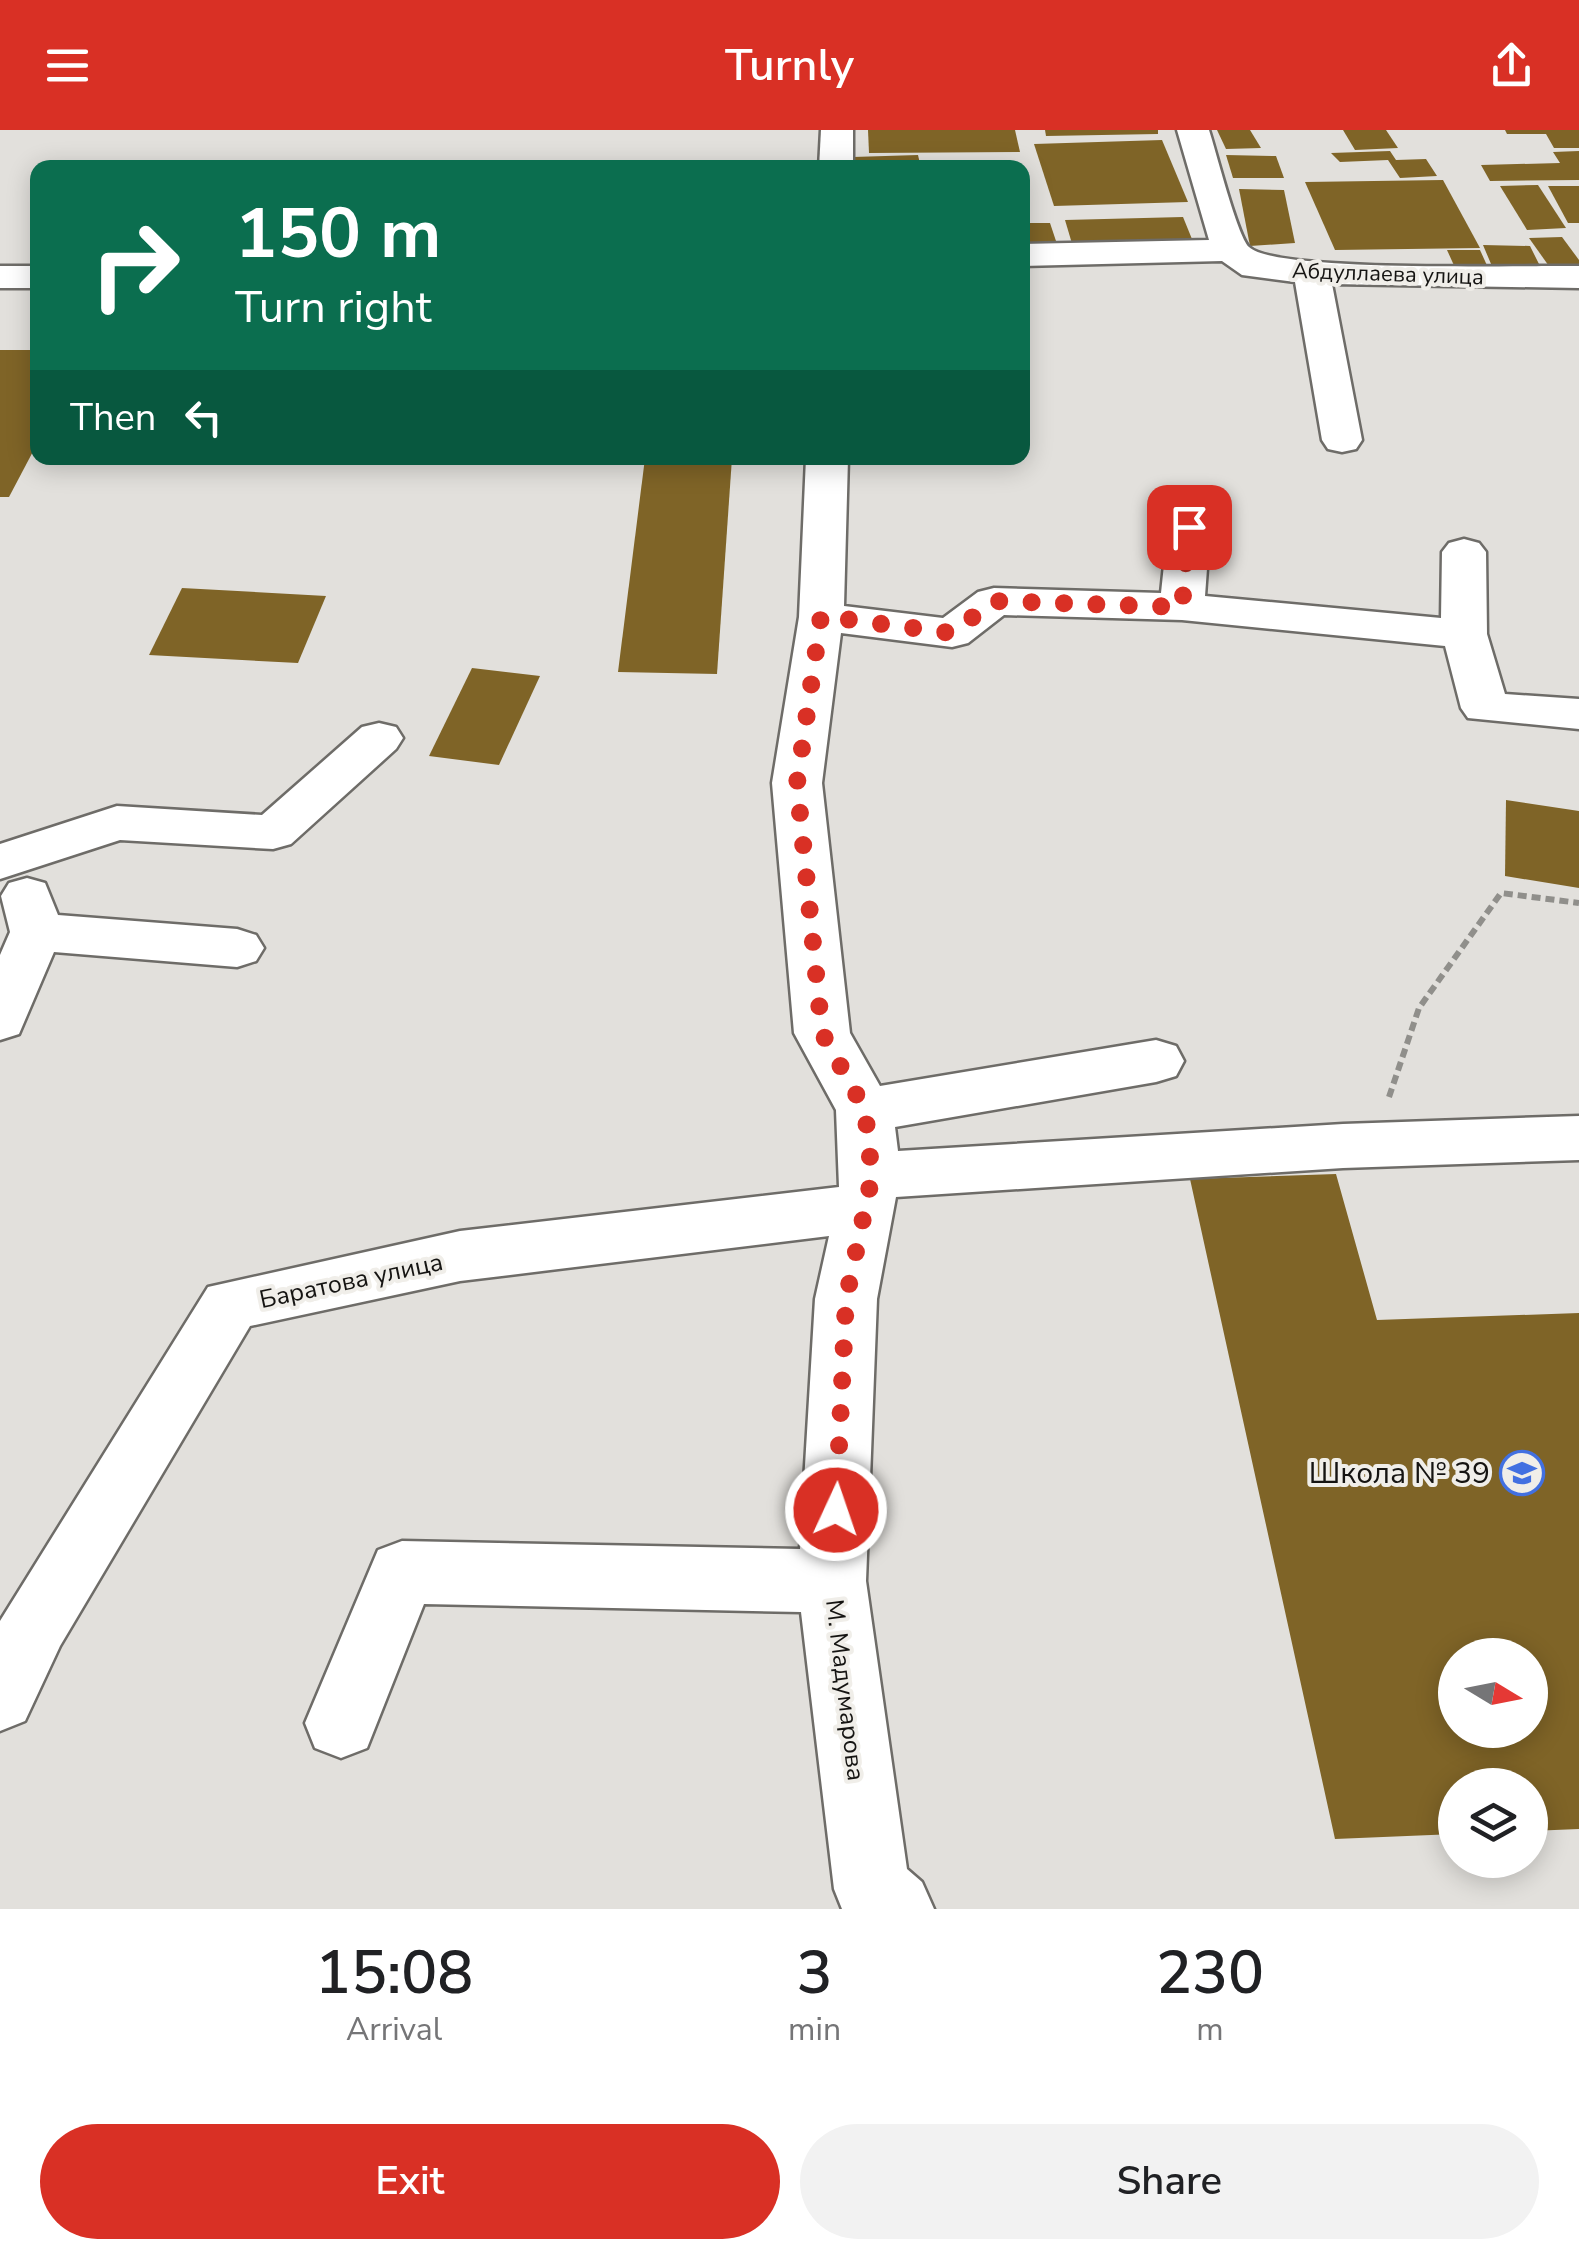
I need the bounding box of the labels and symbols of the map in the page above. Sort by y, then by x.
street label: Абдуллаева улица [1292,256,1484,292]
pin [1147,485,1232,570]
street label: Баратова улица [256,1245,446,1317]
school or university icon: Школа № 39 [1499,1450,1545,1496]
place label: Школа № 39 [1309,1453,1490,1494]
position arrow [784,1458,888,1562]
street label: М. Мадумарова [817,1598,873,1783]
north arrow [1438,1638,1548,1748]

